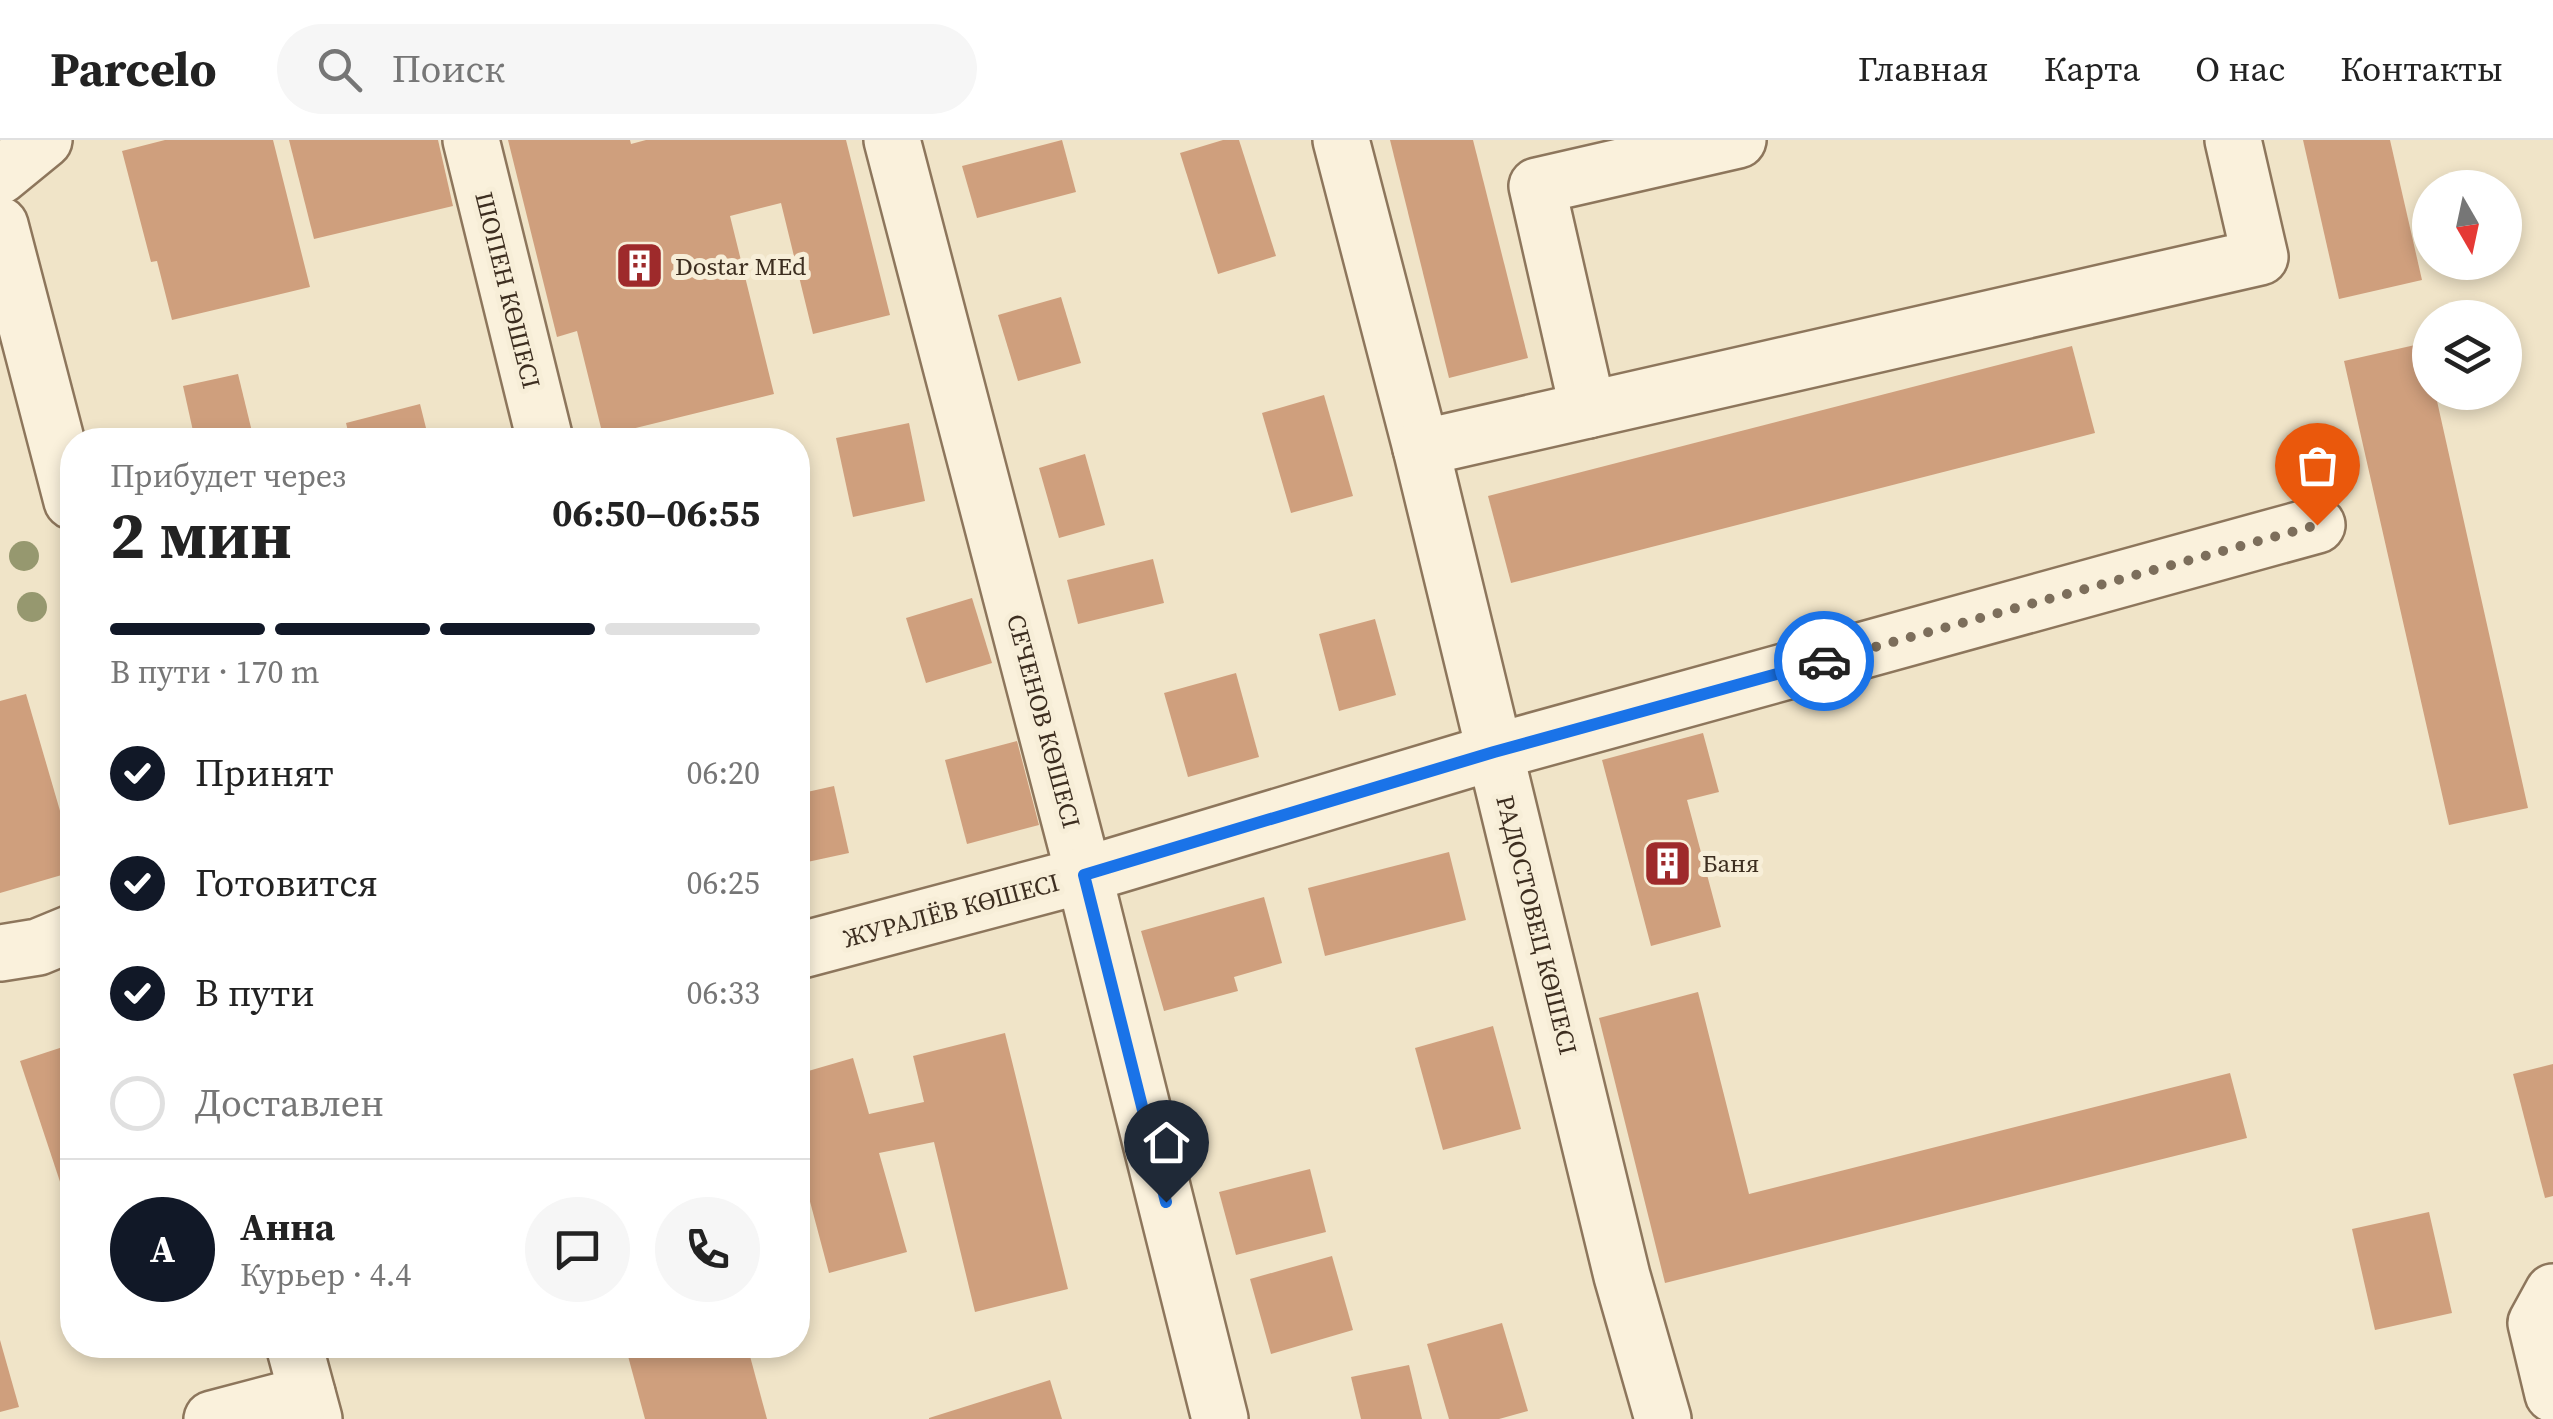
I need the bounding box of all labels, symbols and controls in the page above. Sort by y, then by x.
search box [277,24,977,114]
text: Parcelo [50,36,217,102]
icon: search [312,42,367,97]
text: Поиск [392,43,505,95]
text: Главная [1858,45,1989,93]
text: Карта [2044,45,2140,93]
text: О нас [2195,45,2285,93]
text: Контакты [2340,45,2503,93]
north arrow [2412,170,2522,280]
map controls [2412,170,2522,410]
street label: ШОПЕН КӨШЕСІ [467,188,549,392]
building icon: Dostar MEd [614,240,666,292]
place label: Dostar MEd [675,249,806,283]
button: layers [2412,300,2522,410]
pin [2275,423,2360,526]
icon: bag [2290,438,2345,493]
text: Прибудет через [110,454,346,498]
text: 06:50–06:55 [552,487,760,539]
text: 2 мин [110,491,292,580]
street label: СЕЧЕНОВ КӨШЕСІ [999,610,1089,832]
courier [1774,611,1874,711]
icon: car [1797,634,1852,689]
text: В пути · 170 m [110,650,320,694]
icon: check [110,746,165,801]
text: Принят [195,747,334,799]
text: 06:20 [686,751,760,795]
street label: РАДОСТОВЕЦ КӨШЕСІ [1488,792,1586,1058]
building icon: Баня [1641,837,1693,889]
place label: Баня [1702,846,1759,880]
icon: check [110,856,165,911]
text: Готовится [195,857,378,909]
text: 06:25 [686,861,760,905]
street label: ЖУРАЛЁВ КӨШЕСІ [839,865,1063,955]
icon: check [110,966,165,1021]
text: В пути [195,967,315,1019]
text: 06:33 [686,971,760,1015]
text: Доставлен [195,1077,384,1129]
pin [1124,1100,1209,1203]
icon: home [1139,1115,1194,1170]
button: chat [525,1197,630,1302]
button: phone [655,1197,760,1302]
text: Анна [240,1201,335,1253]
text: А [150,1223,175,1275]
text: Курьер · 4.4 [240,1253,411,1297]

